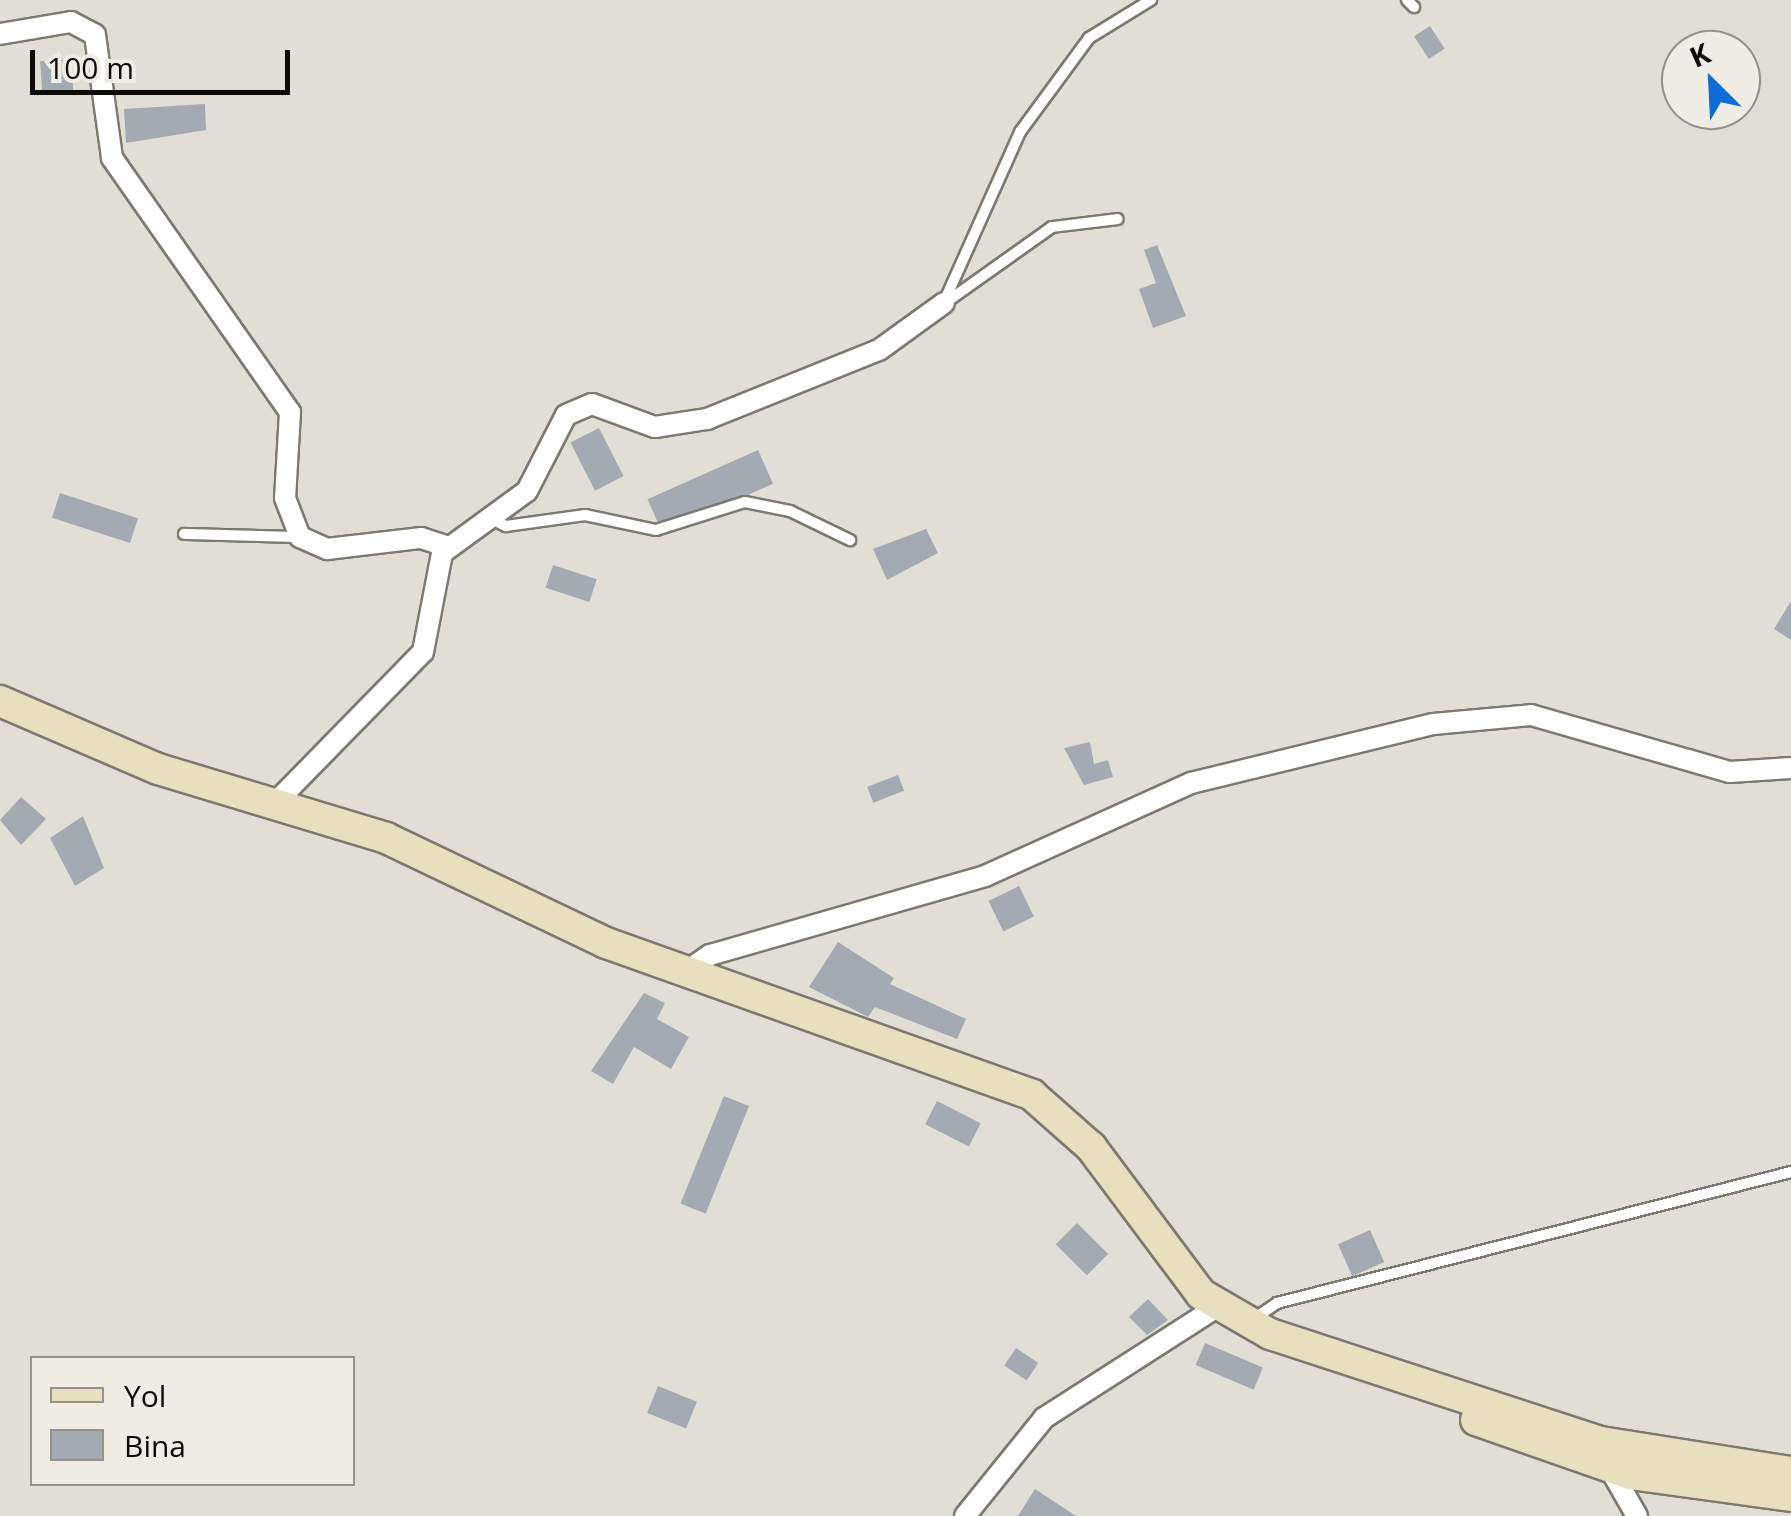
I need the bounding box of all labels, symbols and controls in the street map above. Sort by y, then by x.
scale bar [35,30,295,92]
north arrow [1661,30,1761,130]
text: K [1683,33,1716,76]
text: 100 m [47,47,134,88]
legend [30,1356,355,1486]
text: Yol [124,1375,166,1416]
text: Bina [124,1425,186,1466]

